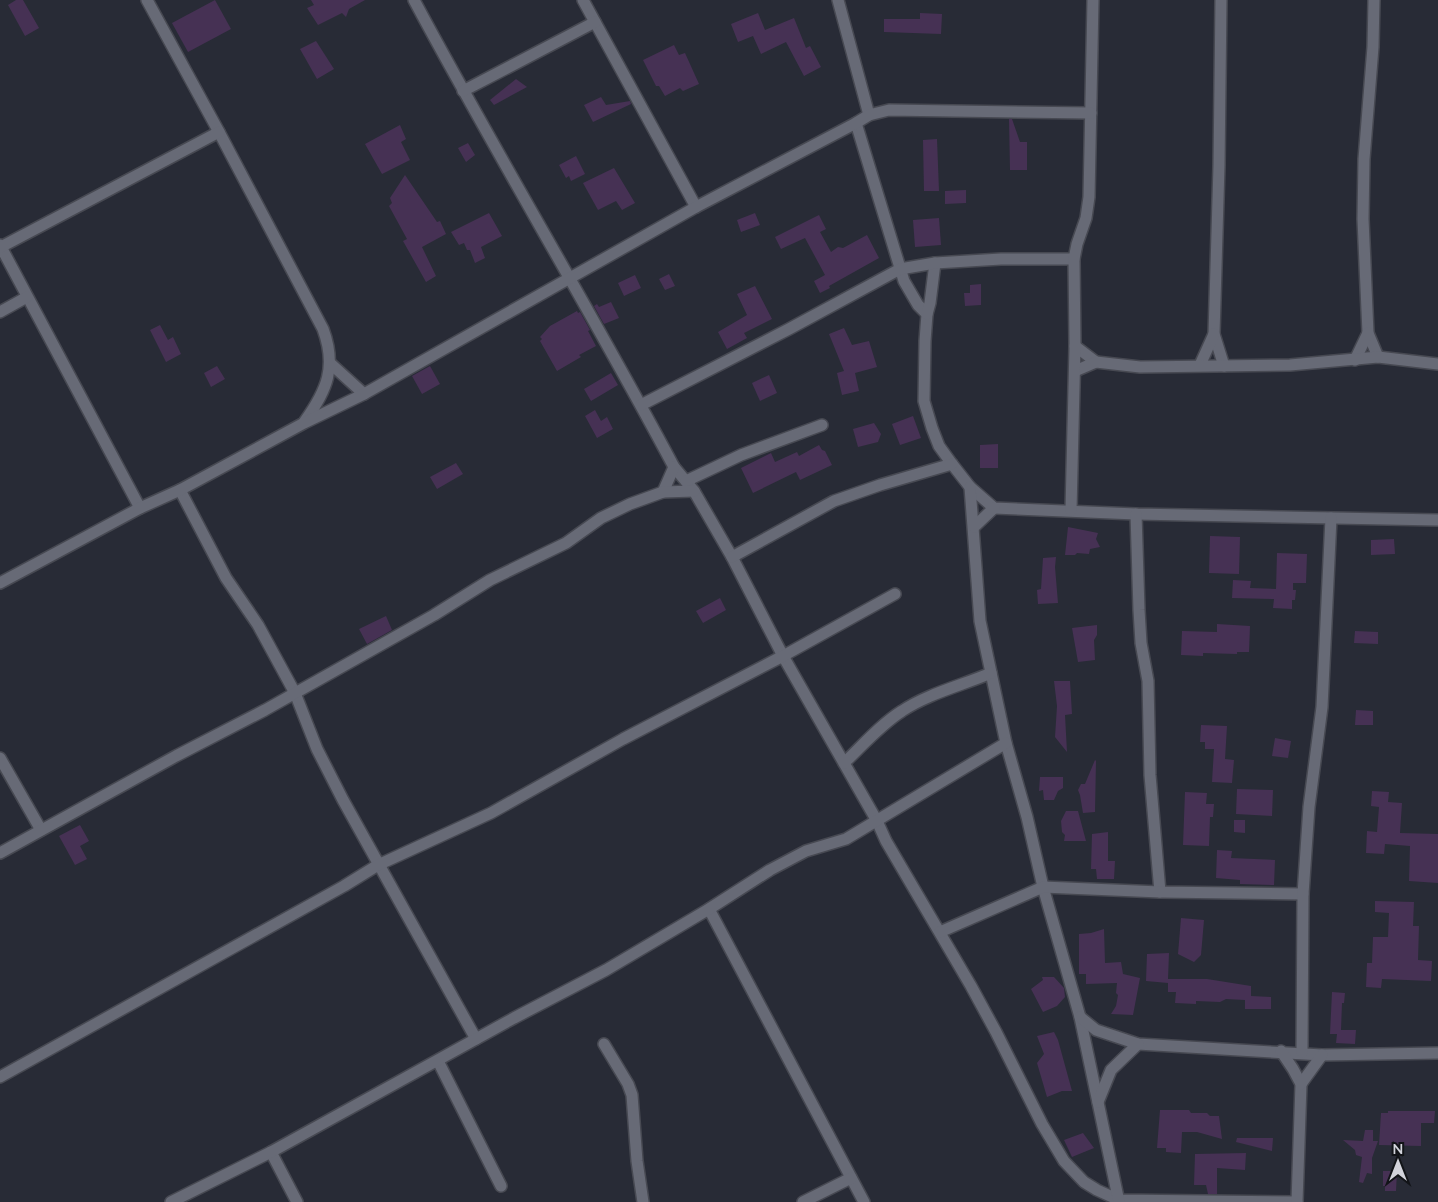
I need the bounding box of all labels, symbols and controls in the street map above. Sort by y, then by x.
north arrow [1373,1137,1423,1187]
text: N [1393,1140,1403,1157]

